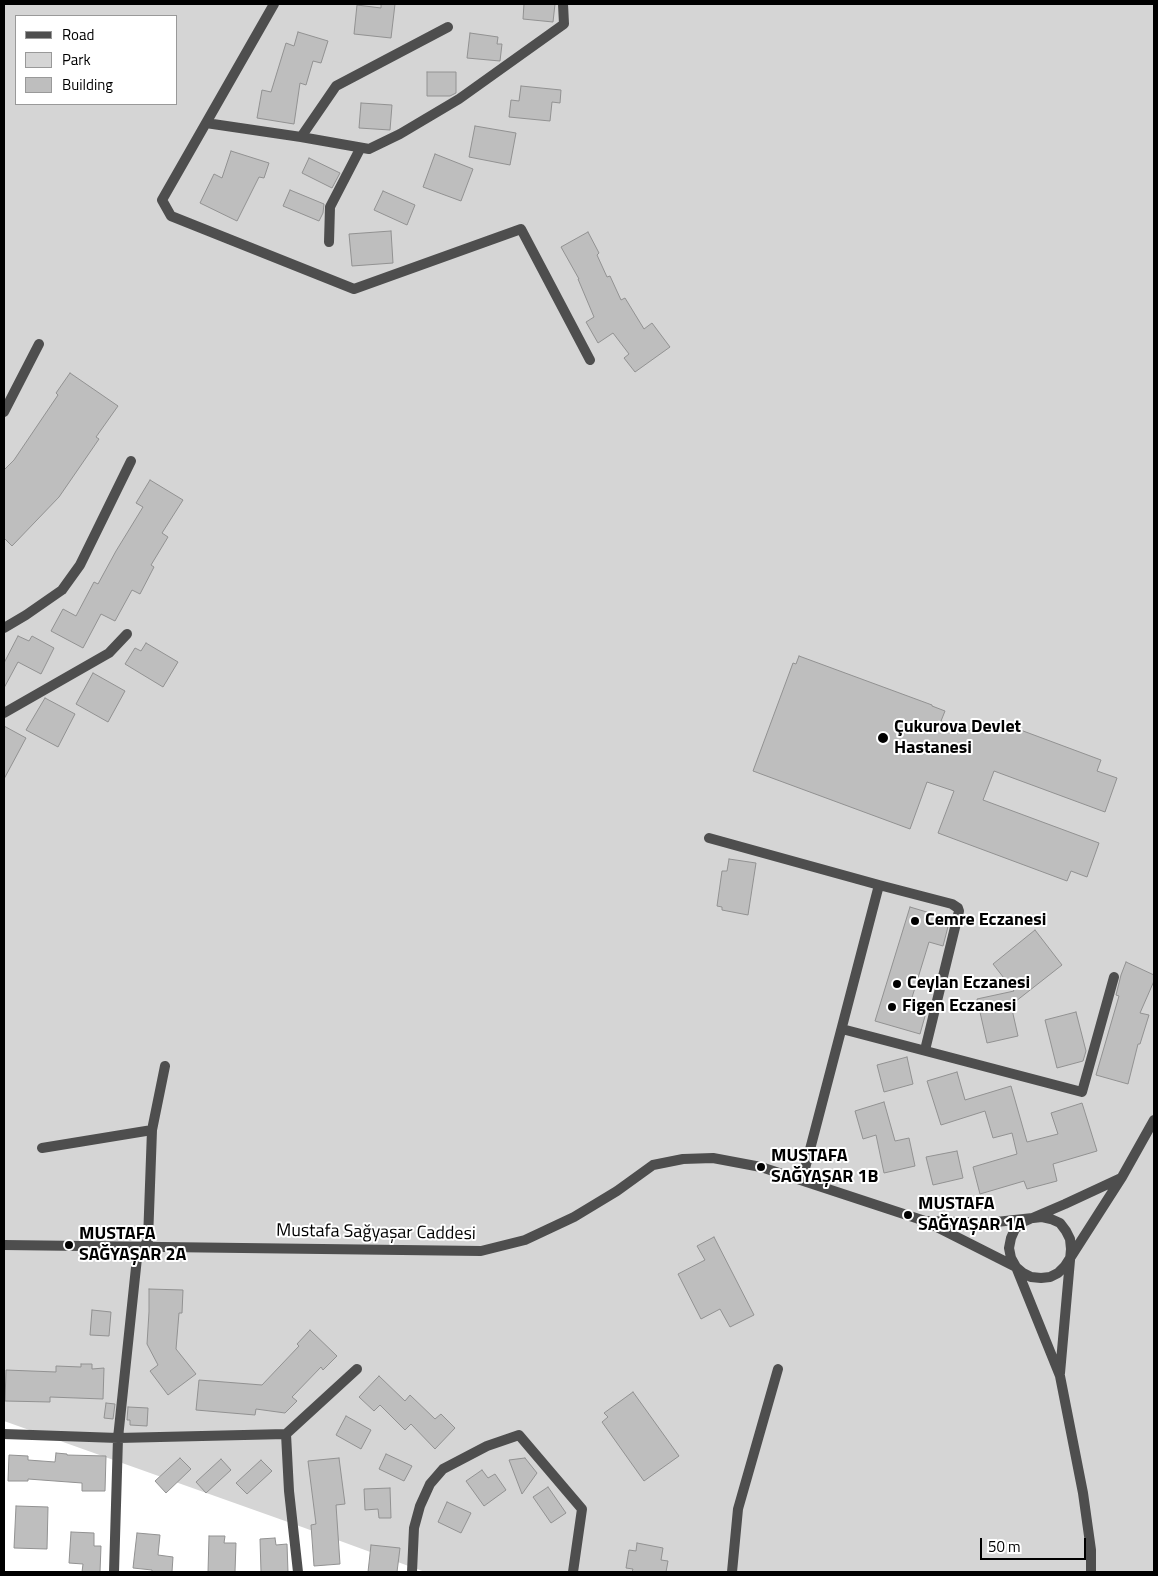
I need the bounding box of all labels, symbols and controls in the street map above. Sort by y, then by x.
legend [15,15,178,105]
text: Road [62,23,94,46]
text: Park [62,48,91,71]
text: Building [62,73,113,96]
place label: Çukurova Devlet Hastanesi [894,717,1021,760]
marker: Çukurova Devlet Hastanesi [876,731,890,745]
place label: Cemre Eczanesi [925,910,1046,932]
marker: Cemre Eczanesi [909,915,921,927]
place label: Ceylan Eczanesi [907,973,1030,995]
marker: Ceylan Eczanesi [891,978,903,990]
place label: Figen Eczanesi [902,996,1016,1018]
marker: Figen Eczanesi [886,1001,898,1013]
place label: MUSTAFA SAĞYAŞAR 1B [771,1146,878,1188]
marker: MUSTAFA SAĞYAŞAR 1B [755,1161,767,1173]
place label: MUSTAFA SAĞYAŞAR 1A [918,1194,1025,1236]
marker: MUSTAFA SAĞYAŞAR 1A [902,1209,914,1221]
street label: Mustafa Sağyaşar Caddesi [276,1220,476,1246]
place label: MUSTAFA SAĞYAŞAR 2A [79,1224,186,1266]
marker: MUSTAFA SAĞYAŞAR 2A [63,1239,75,1251]
scale bar [983,1528,1089,1560]
text: 50 m [988,1535,1021,1558]

